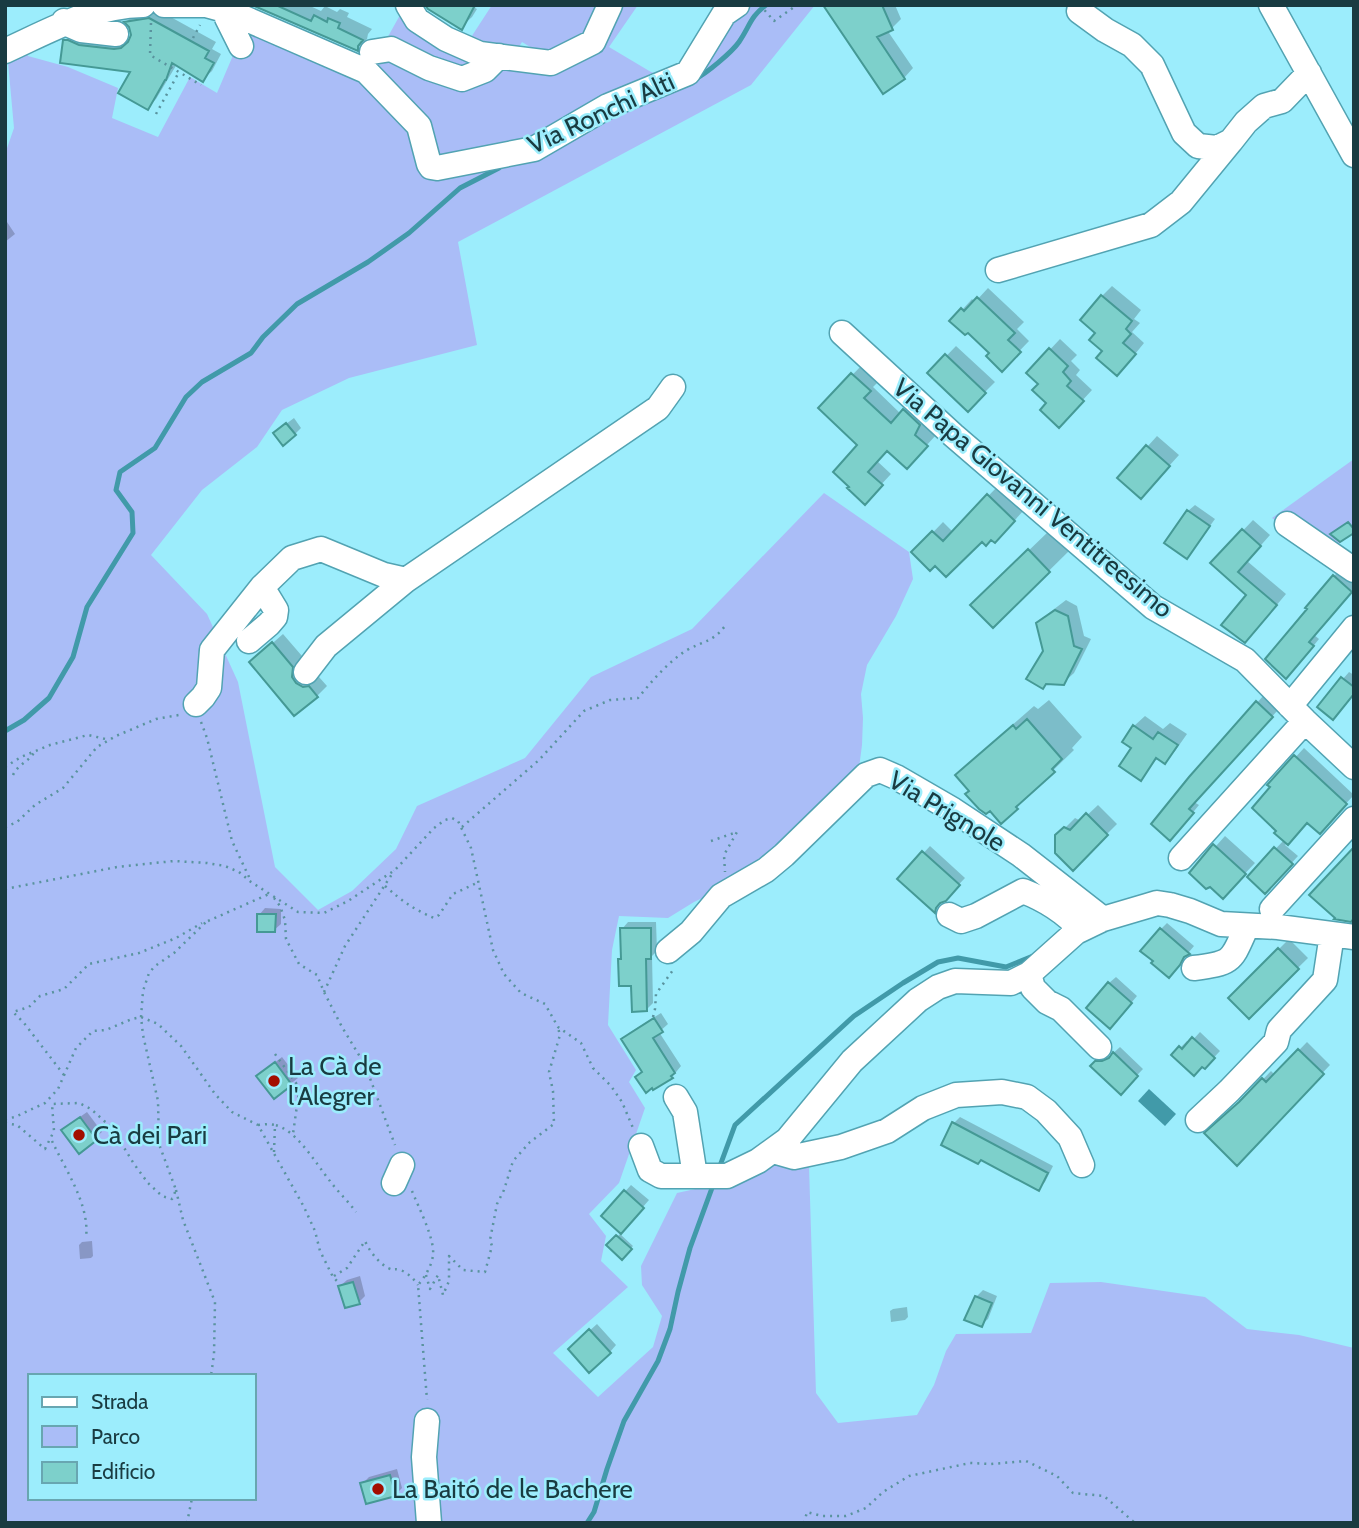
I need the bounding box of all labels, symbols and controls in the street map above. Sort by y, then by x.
street label: Via Ronchi Alti [523,65,679,161]
street label: Via Papa Giovanni Ventitreesimo [886,371,1180,625]
street label: Via Prignole [883,764,1011,858]
place label: La Cà de l'Alegrer [288,1050,381,1112]
marker: La Cà de l'Alegrer [266,1073,282,1089]
place label: Cà dei Pari [93,1119,207,1151]
marker: Cà dei Pari [71,1127,87,1143]
legend [28,1374,256,1500]
text: Strada [91,1389,148,1414]
text: Parco [91,1424,140,1449]
text: Edificio [91,1459,155,1484]
place label: La Baitó de le Bachere [392,1473,633,1505]
marker: La Baitó de le Bachere [370,1481,386,1497]

